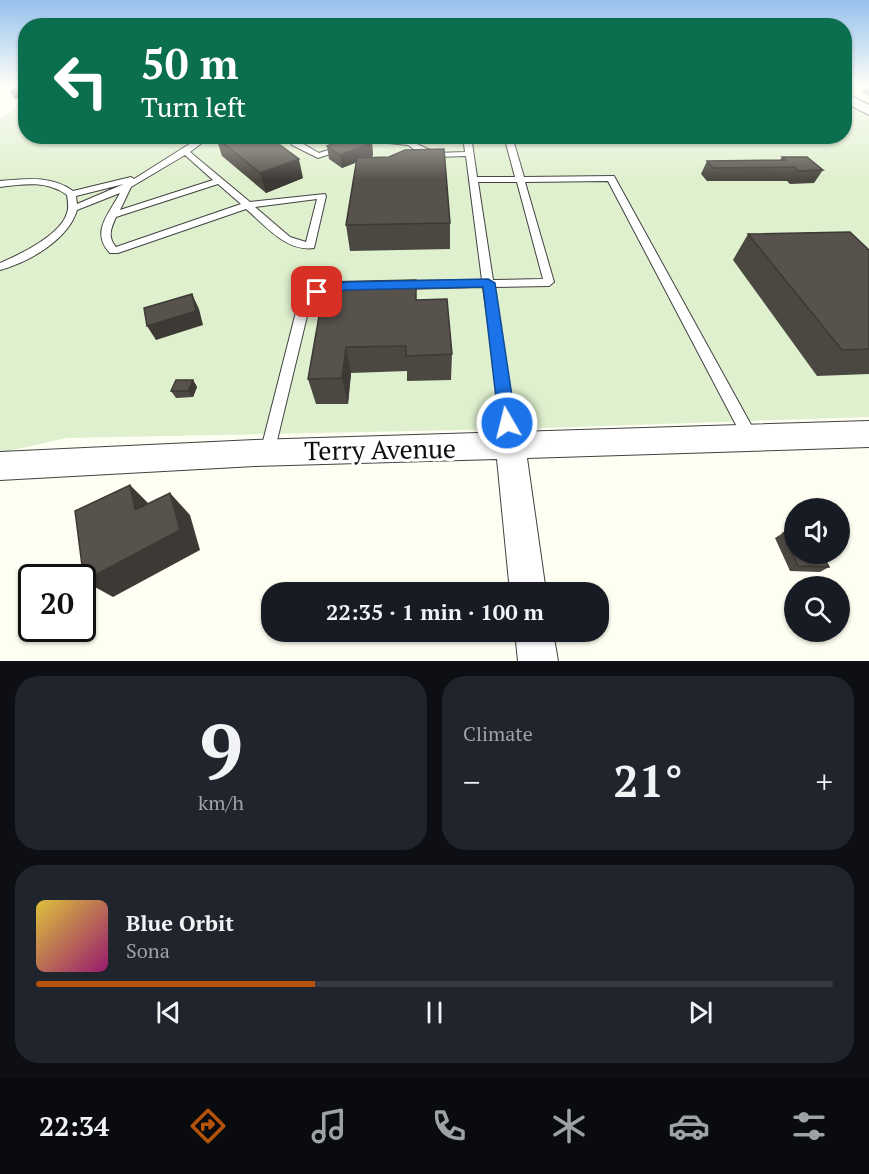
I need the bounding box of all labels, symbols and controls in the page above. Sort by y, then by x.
text: 50 m [141,35,239,91]
icon: left [42,42,120,120]
text: Turn left [141,89,246,125]
pin [291,266,342,317]
icon: arrive [300,275,333,308]
position arrow [475,391,539,455]
street label: Terry Avenue [304,431,456,467]
map controls [784,498,850,642]
button: sound [784,498,850,564]
speed limit sign: 20 [18,564,96,642]
button: search [784,576,850,642]
text: 22:35 · 1 min · 100 m [326,597,544,626]
text: 9 [199,698,243,801]
text: Climate [463,720,533,747]
text: 21° [613,750,683,810]
text: − [463,760,481,803]
text: + [815,760,833,803]
text: km/h [198,789,244,816]
text: Blue Orbit [126,908,234,937]
text: Sona [126,937,170,964]
icon: previous [152,996,185,1029]
icon: pause [418,996,451,1029]
icon: next [684,996,717,1029]
icon: directions [187,1105,229,1147]
icon: music [308,1105,350,1147]
icon: phone [428,1105,470,1147]
icon: climate [548,1105,590,1147]
icon: car [668,1105,710,1147]
icon: filters [788,1105,830,1147]
text: 22:34 [39,1108,109,1144]

